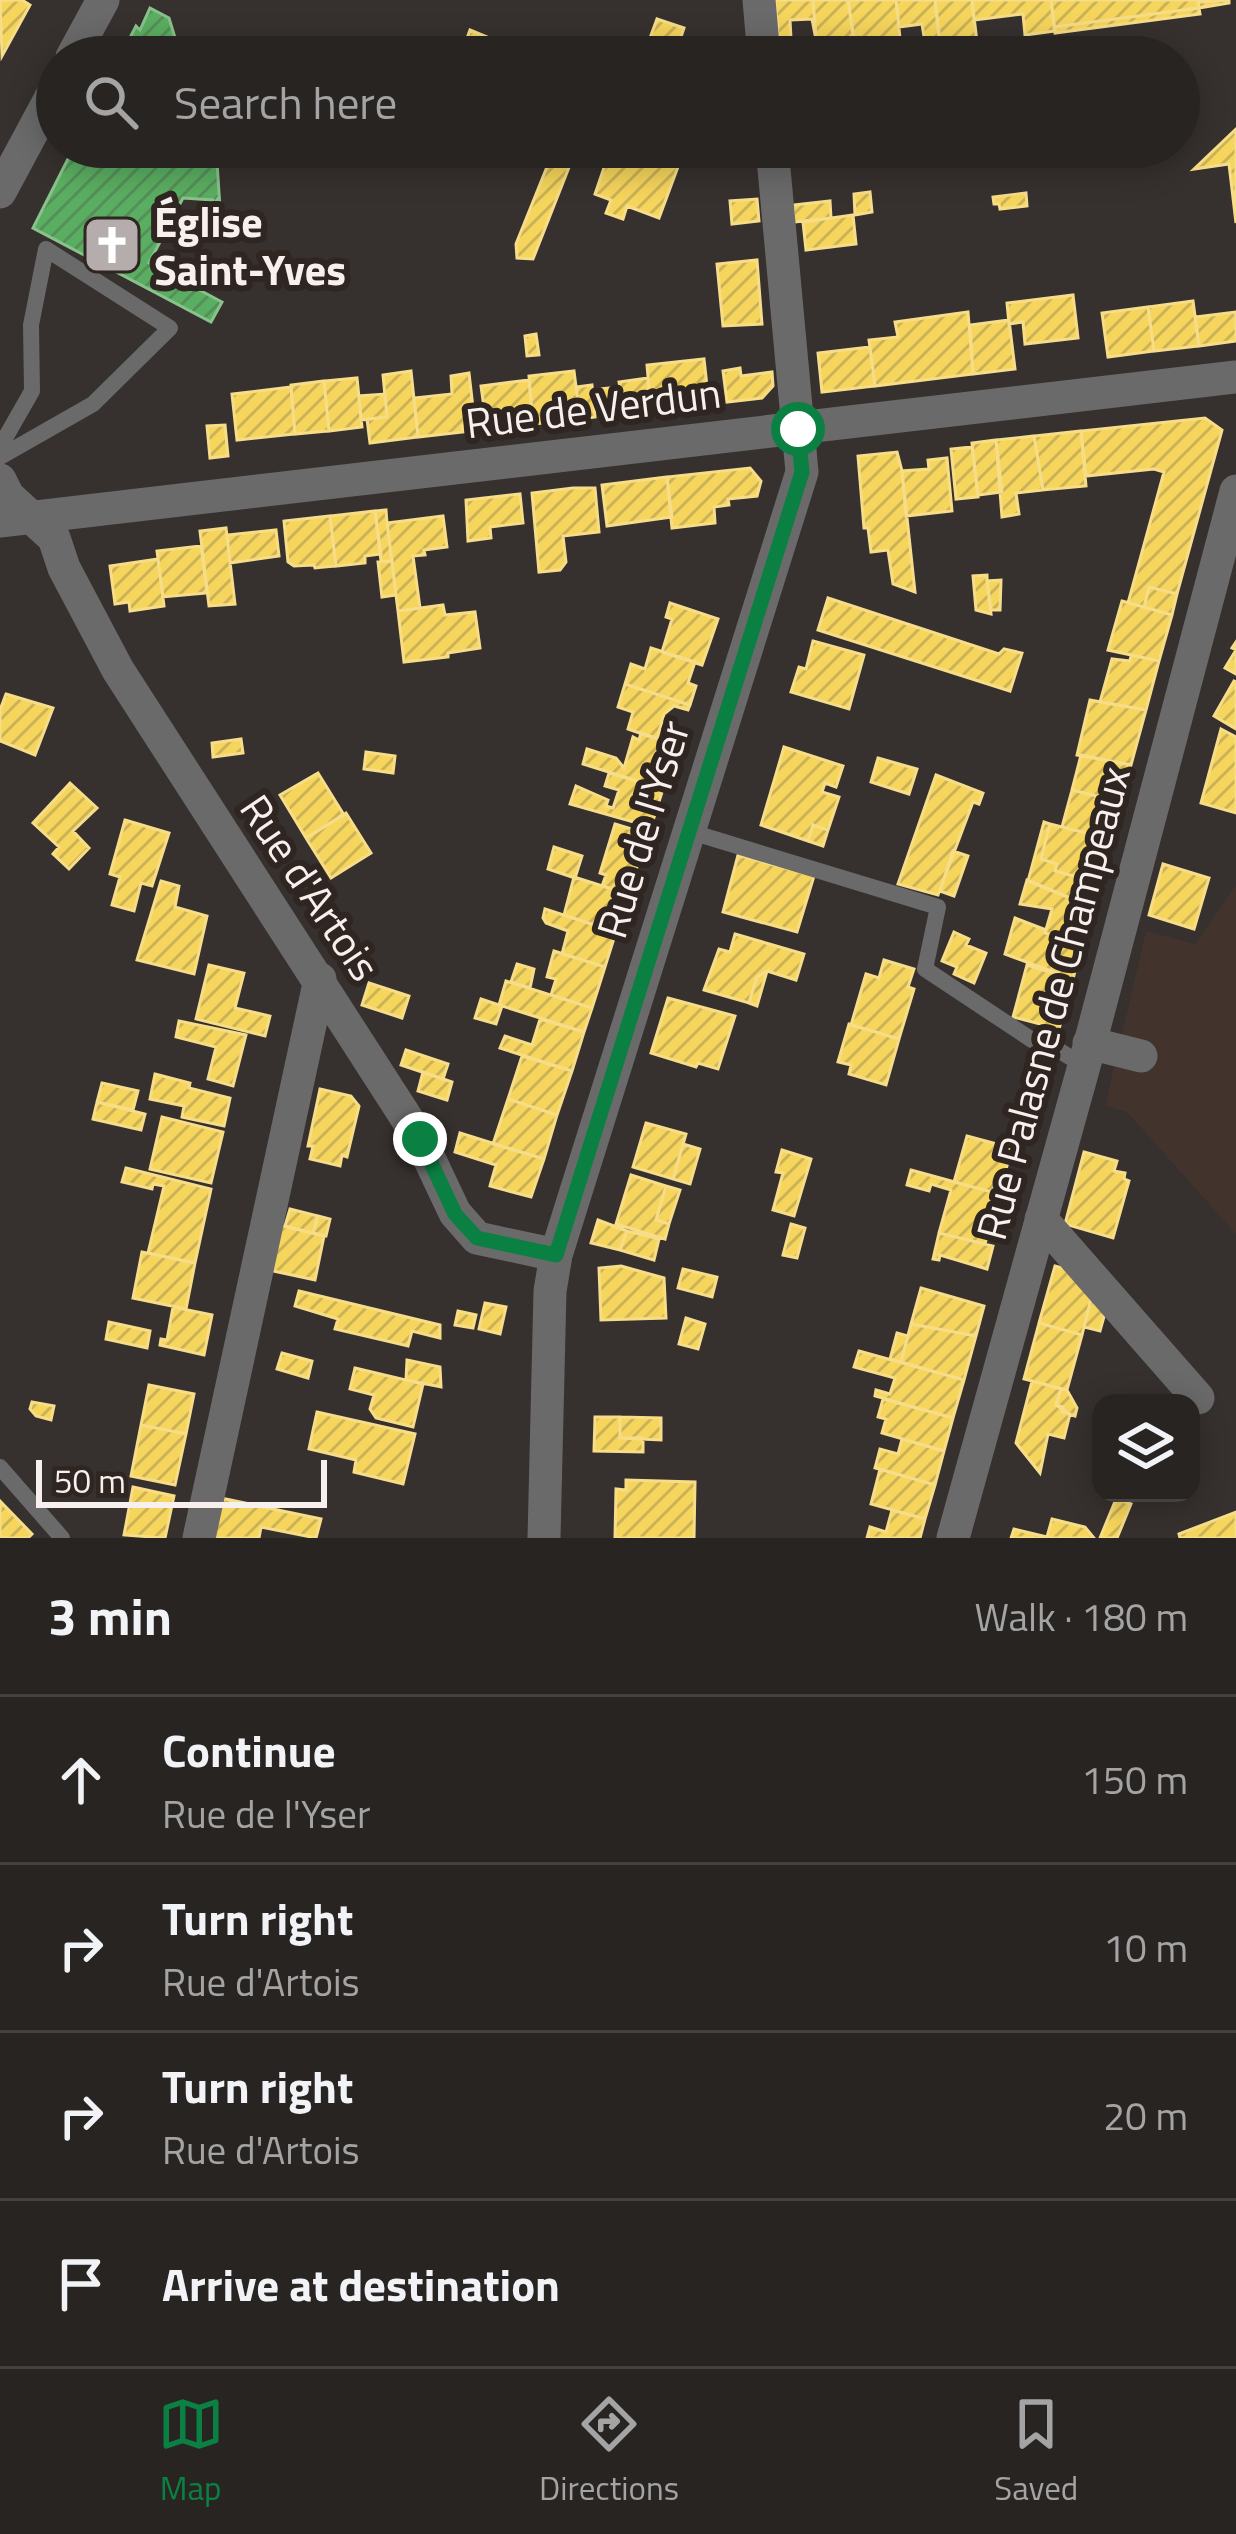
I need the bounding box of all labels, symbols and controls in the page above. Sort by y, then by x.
search box [36,36,1200,168]
text: Search here [174,68,397,136]
icon: search [78,69,144,135]
place label: Église Saint-Yves [154,189,346,301]
church icon: Église Saint-Yves [81,214,143,276]
street label: Rue de Verdun [462,360,724,454]
route start [771,402,825,456]
street label: Rue de l'Yser [579,712,705,946]
street label: Rue Palasne de Champeaux [958,759,1146,1247]
street label: Rue d'Artois [225,781,397,993]
route end [393,1112,447,1166]
map controls [1092,1394,1200,1502]
button: layers [1092,1394,1200,1502]
scale bar [36,1454,327,1507]
text: 50 m [54,1456,126,1506]
text: 3 min [48,1577,172,1655]
text: Walk · 180 m [974,1587,1188,1646]
text: Continue [162,1716,336,1784]
icon: ahead [48,1747,114,1813]
text: 150 m [1081,1750,1188,1809]
text: Rue de l'Yser [162,1784,371,1843]
text: Turn right [162,1884,353,1952]
icon: right [48,1915,114,1981]
text: 10 m [1103,1918,1188,1977]
text: Rue d'Artois [162,1952,360,2011]
text: Turn right [162,2052,353,2120]
icon: right [48,2083,114,2149]
text: 20 m [1103,2086,1188,2145]
text: Rue d'Artois [162,2120,360,2179]
text: Arrive at destination [162,2250,560,2318]
icon: arrive [48,2251,114,2317]
tab: Map [158,2391,224,2513]
tab: Directions [539,2391,679,2513]
tab: Saved [994,2391,1078,2513]

